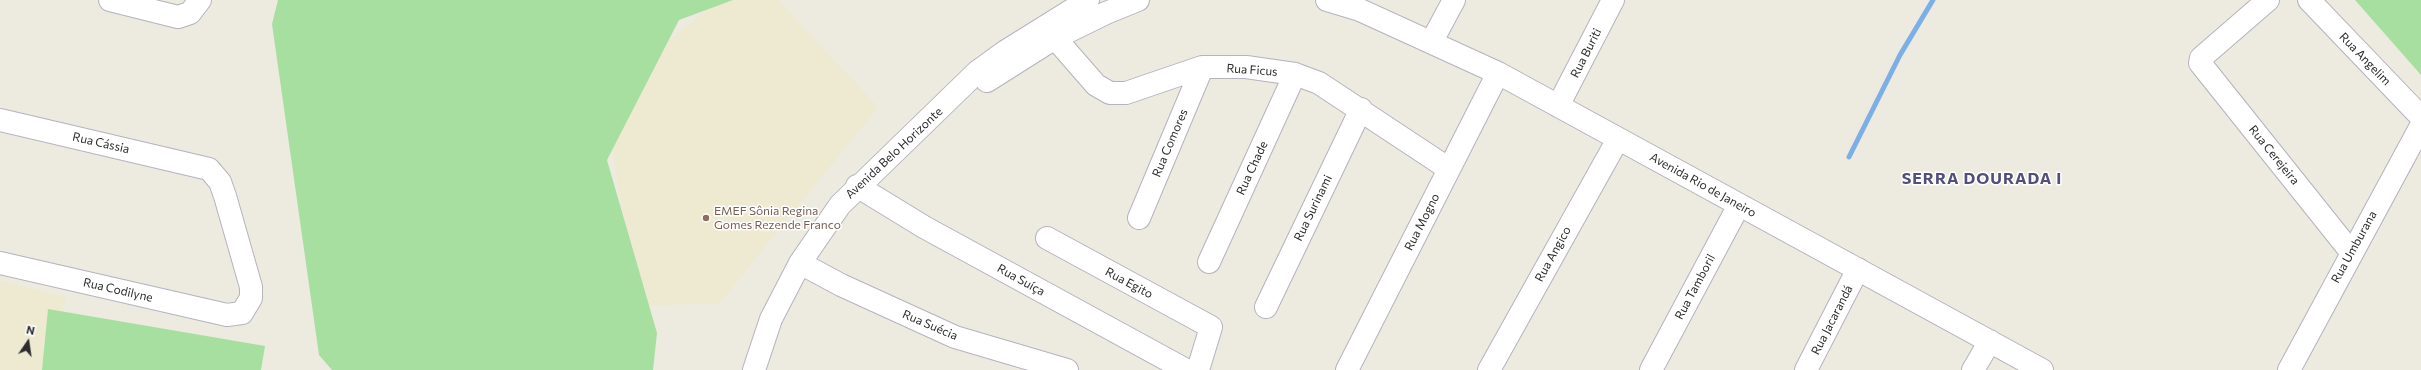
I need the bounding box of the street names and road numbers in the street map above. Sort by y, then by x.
street label: Rua Buriti [1567,26,1605,80]
street label: Rua Angelim [2336,30,2394,88]
street label: Rua Ficus [1226,61,1278,79]
street label: Avenida Belo Horizonte [843,104,945,202]
street label: Rua Comores [1149,107,1191,179]
street label: Rua Cerejeira [2246,122,2302,188]
street label: Rua Cássia [71,129,131,157]
street label: Rua Chade [1233,139,1271,197]
street label: Avenida Rio de Janeiro [1647,150,1759,220]
street label: Rua Surinami [1291,173,1335,243]
street label: Rua Mogno [1401,191,1443,253]
street label: Rua Umburana [2328,208,2380,286]
street label: Rua Angico [1532,224,1574,284]
street label: Rua Tamboril [1672,252,1718,322]
street label: Rua Suíça [995,261,1047,299]
street label: Rua Egito [1103,264,1155,302]
street label: Rua Codilyne [82,275,154,305]
street label: Rua Jacarandá [1808,283,1856,357]
street label: Rua Suécia [900,307,960,343]

